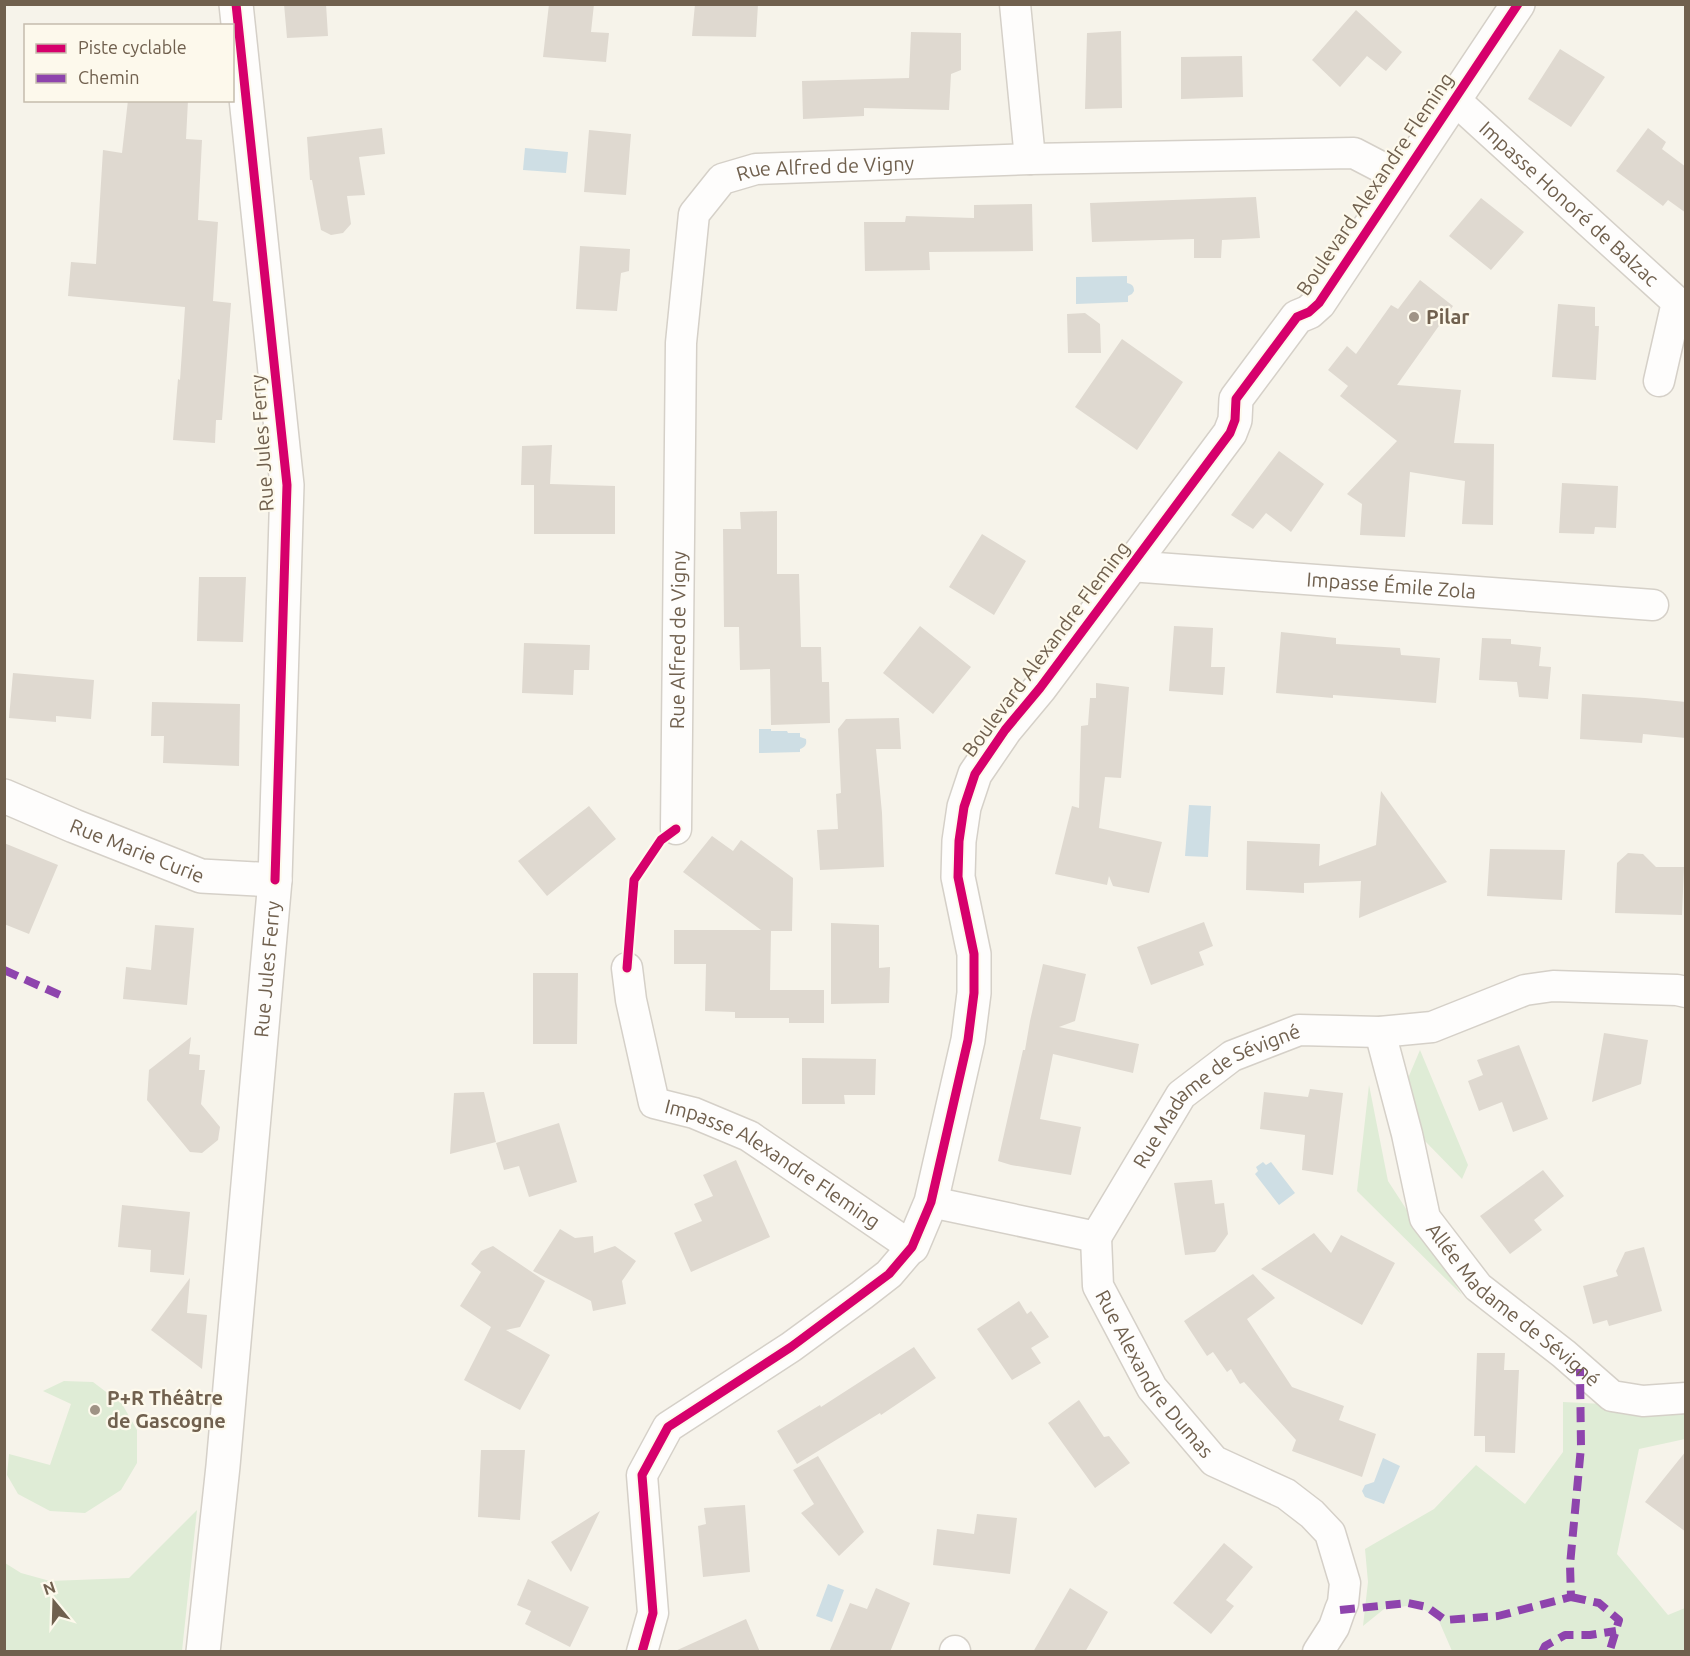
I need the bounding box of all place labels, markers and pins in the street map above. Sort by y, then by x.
place label: Pilar [1426,305,1470,328]
marker: Pilar [1407,310,1421,324]
place label: P+R Théâtre de Gascogne [107,1386,226,1432]
marker: P+R Théâtre de Gascogne [88,1403,102,1417]

